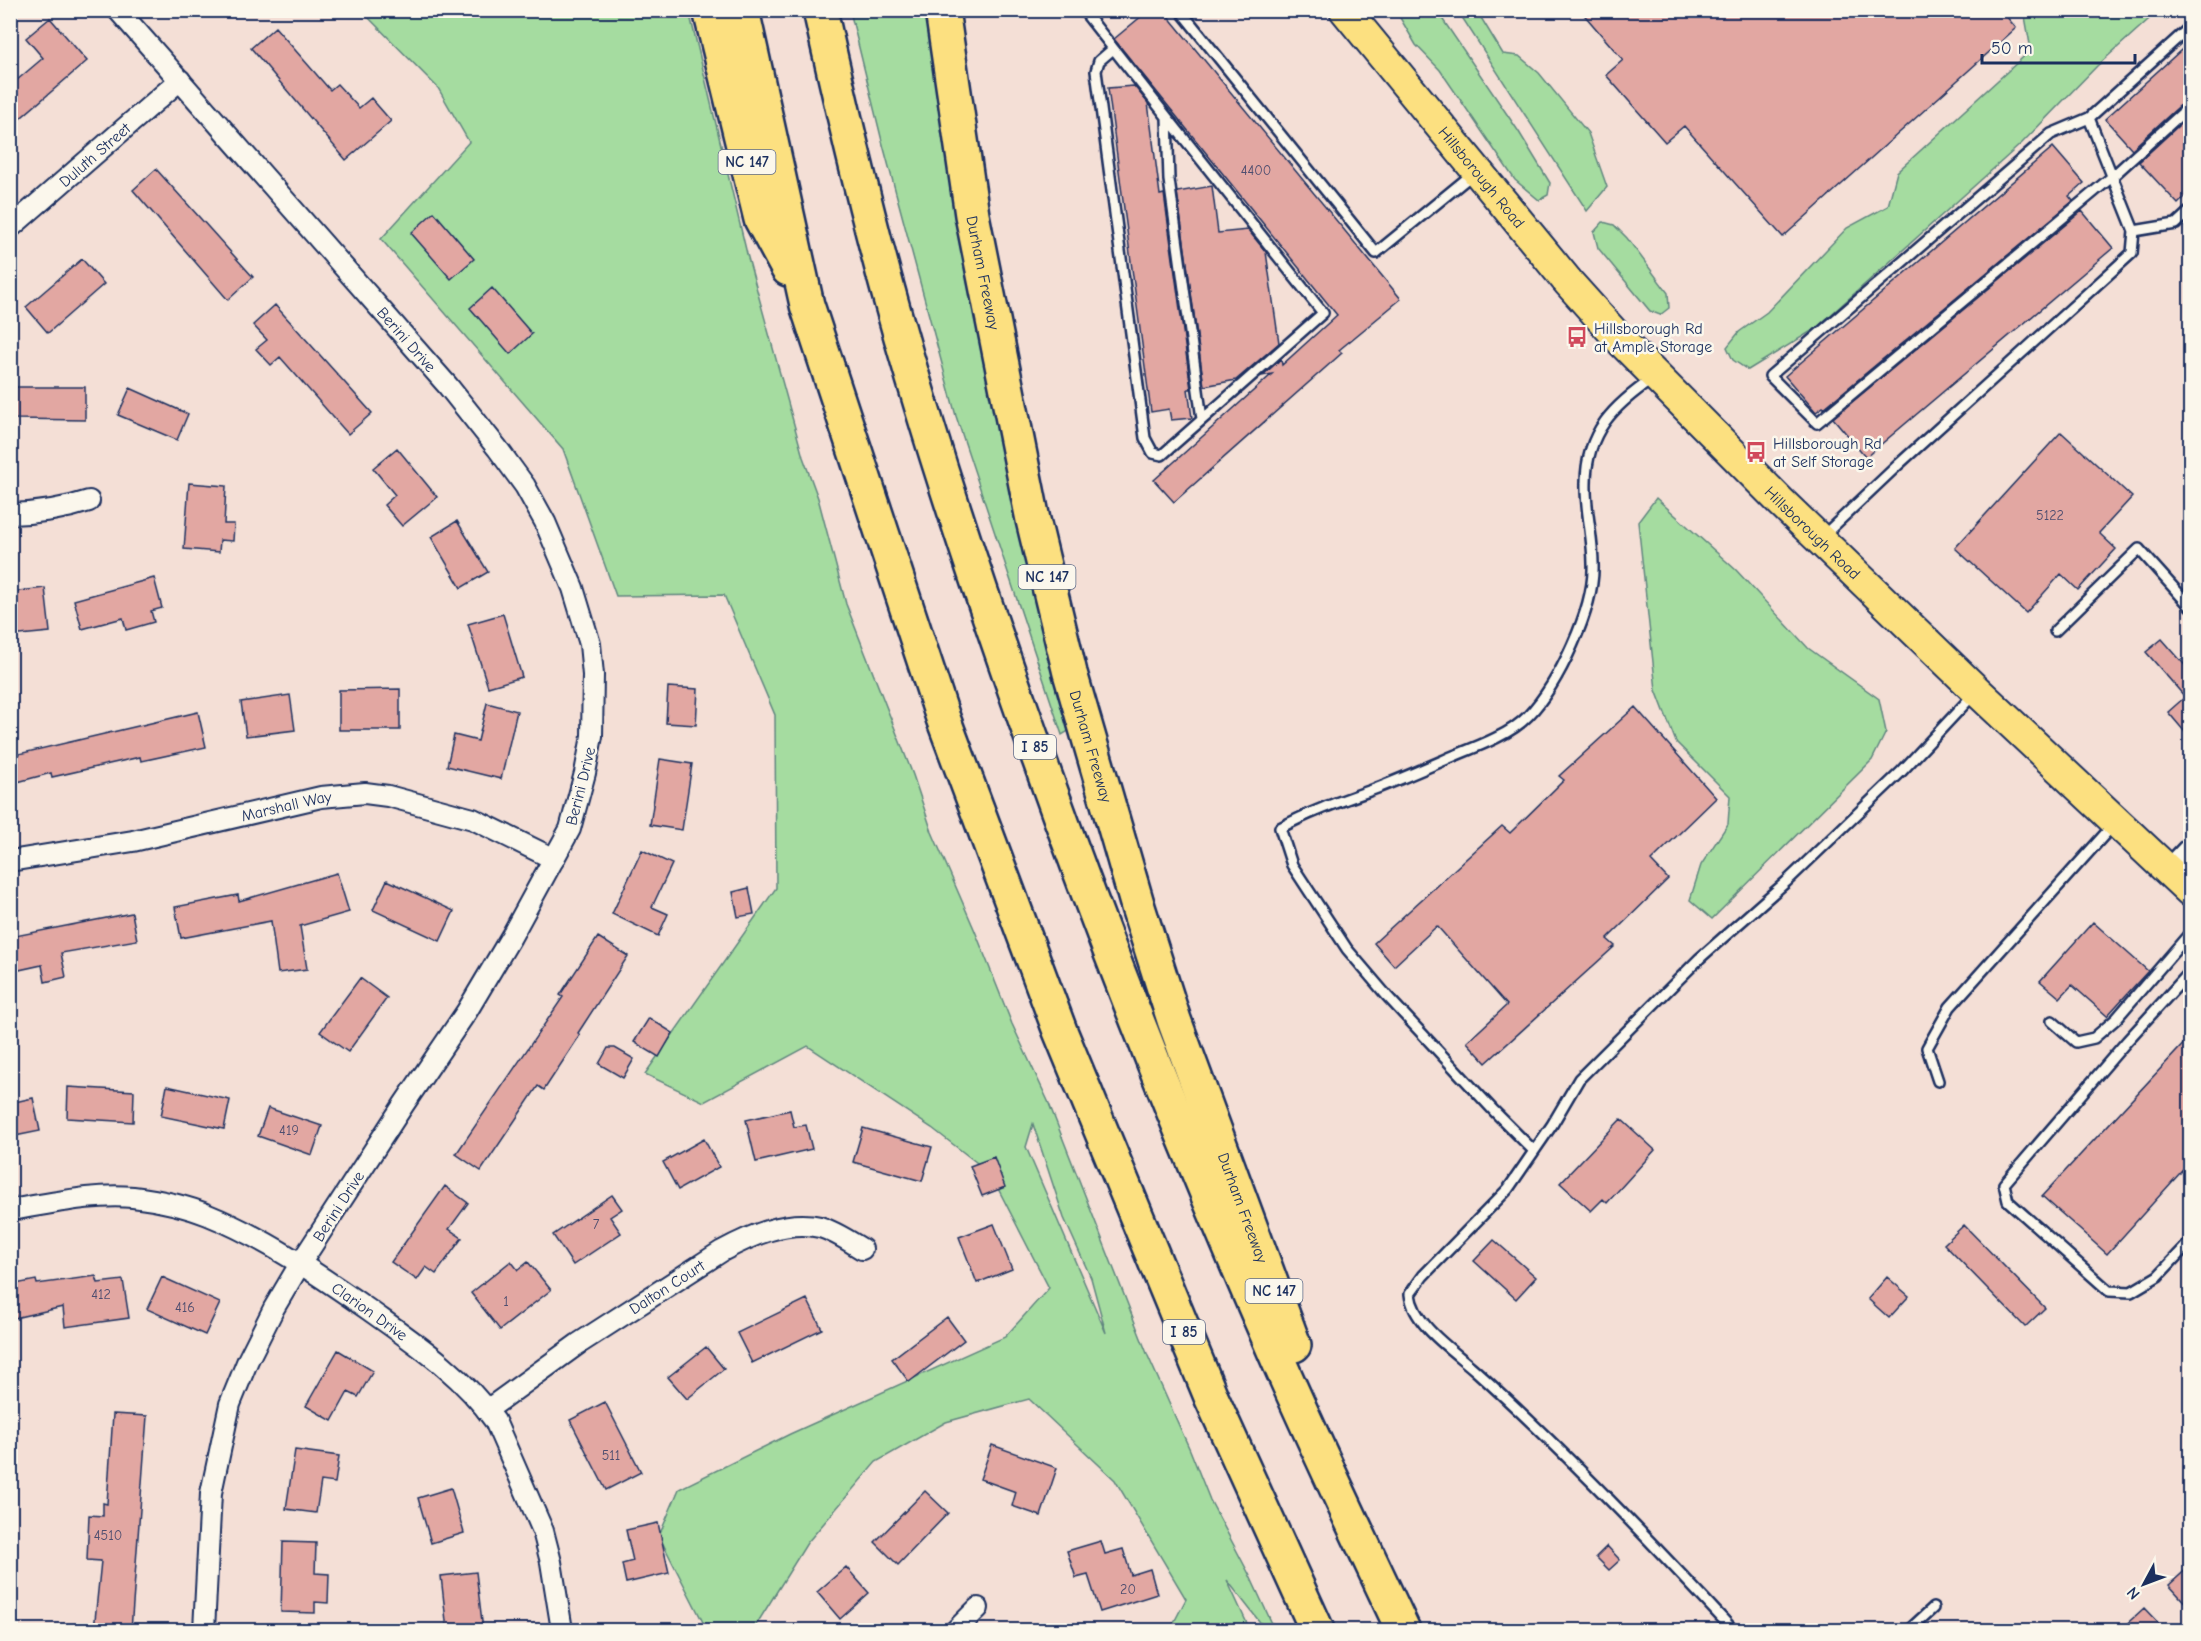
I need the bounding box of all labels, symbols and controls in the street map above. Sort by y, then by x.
scale bar [1982,27,2135,65]
text: 50 m [1991,38,2033,59]
street label: Duluth Street [56,119,135,191]
street label: Hillsborough Road [1434,123,1528,232]
road number: NC 147 [718,150,776,174]
house number: 4400 [1241,162,1271,179]
street label: Durham Freeway [962,214,1003,332]
street label: Berini Drive [373,304,439,376]
place label: Hillsborough Rd at Ample Storage [1594,320,1712,356]
bus stop icon: Hillsborough Rd at Ample Storage [1565,325,1589,349]
place label: Hillsborough Rd at Self Storage [1773,435,1882,471]
bus stop icon: Hillsborough Rd at Self Storage [1744,440,1768,464]
street label: Hillsborough Road [1761,483,1863,583]
house number: 5122 [2036,507,2064,524]
road number: NC 147 [1018,565,1076,589]
street label: Durham Freeway [1066,688,1115,806]
road number: I 85 [1014,735,1056,759]
street label: Berini Drive [563,745,599,827]
street label: Marshall Way [240,788,333,825]
house number: 419 [279,1122,299,1139]
street label: Durham Freeway [1214,1150,1271,1266]
street label: Berini Drive [309,1168,368,1245]
house number: 7 [593,1216,600,1233]
street label: Dalton Court [626,1256,709,1318]
street label: Clarion Drive [328,1279,411,1345]
road number: NC 147 [1246,1279,1302,1303]
house number: 412 [91,1286,111,1303]
house number: 1 [503,1293,509,1310]
house number: 416 [175,1299,195,1316]
road number: I 85 [1163,1320,1205,1344]
house number: 511 [602,1447,620,1464]
house number: 4510 [94,1527,122,1544]
north arrow [2114,1554,2174,1614]
house number: 20 [1120,1581,1136,1598]
text: N [2123,1583,2144,1603]

